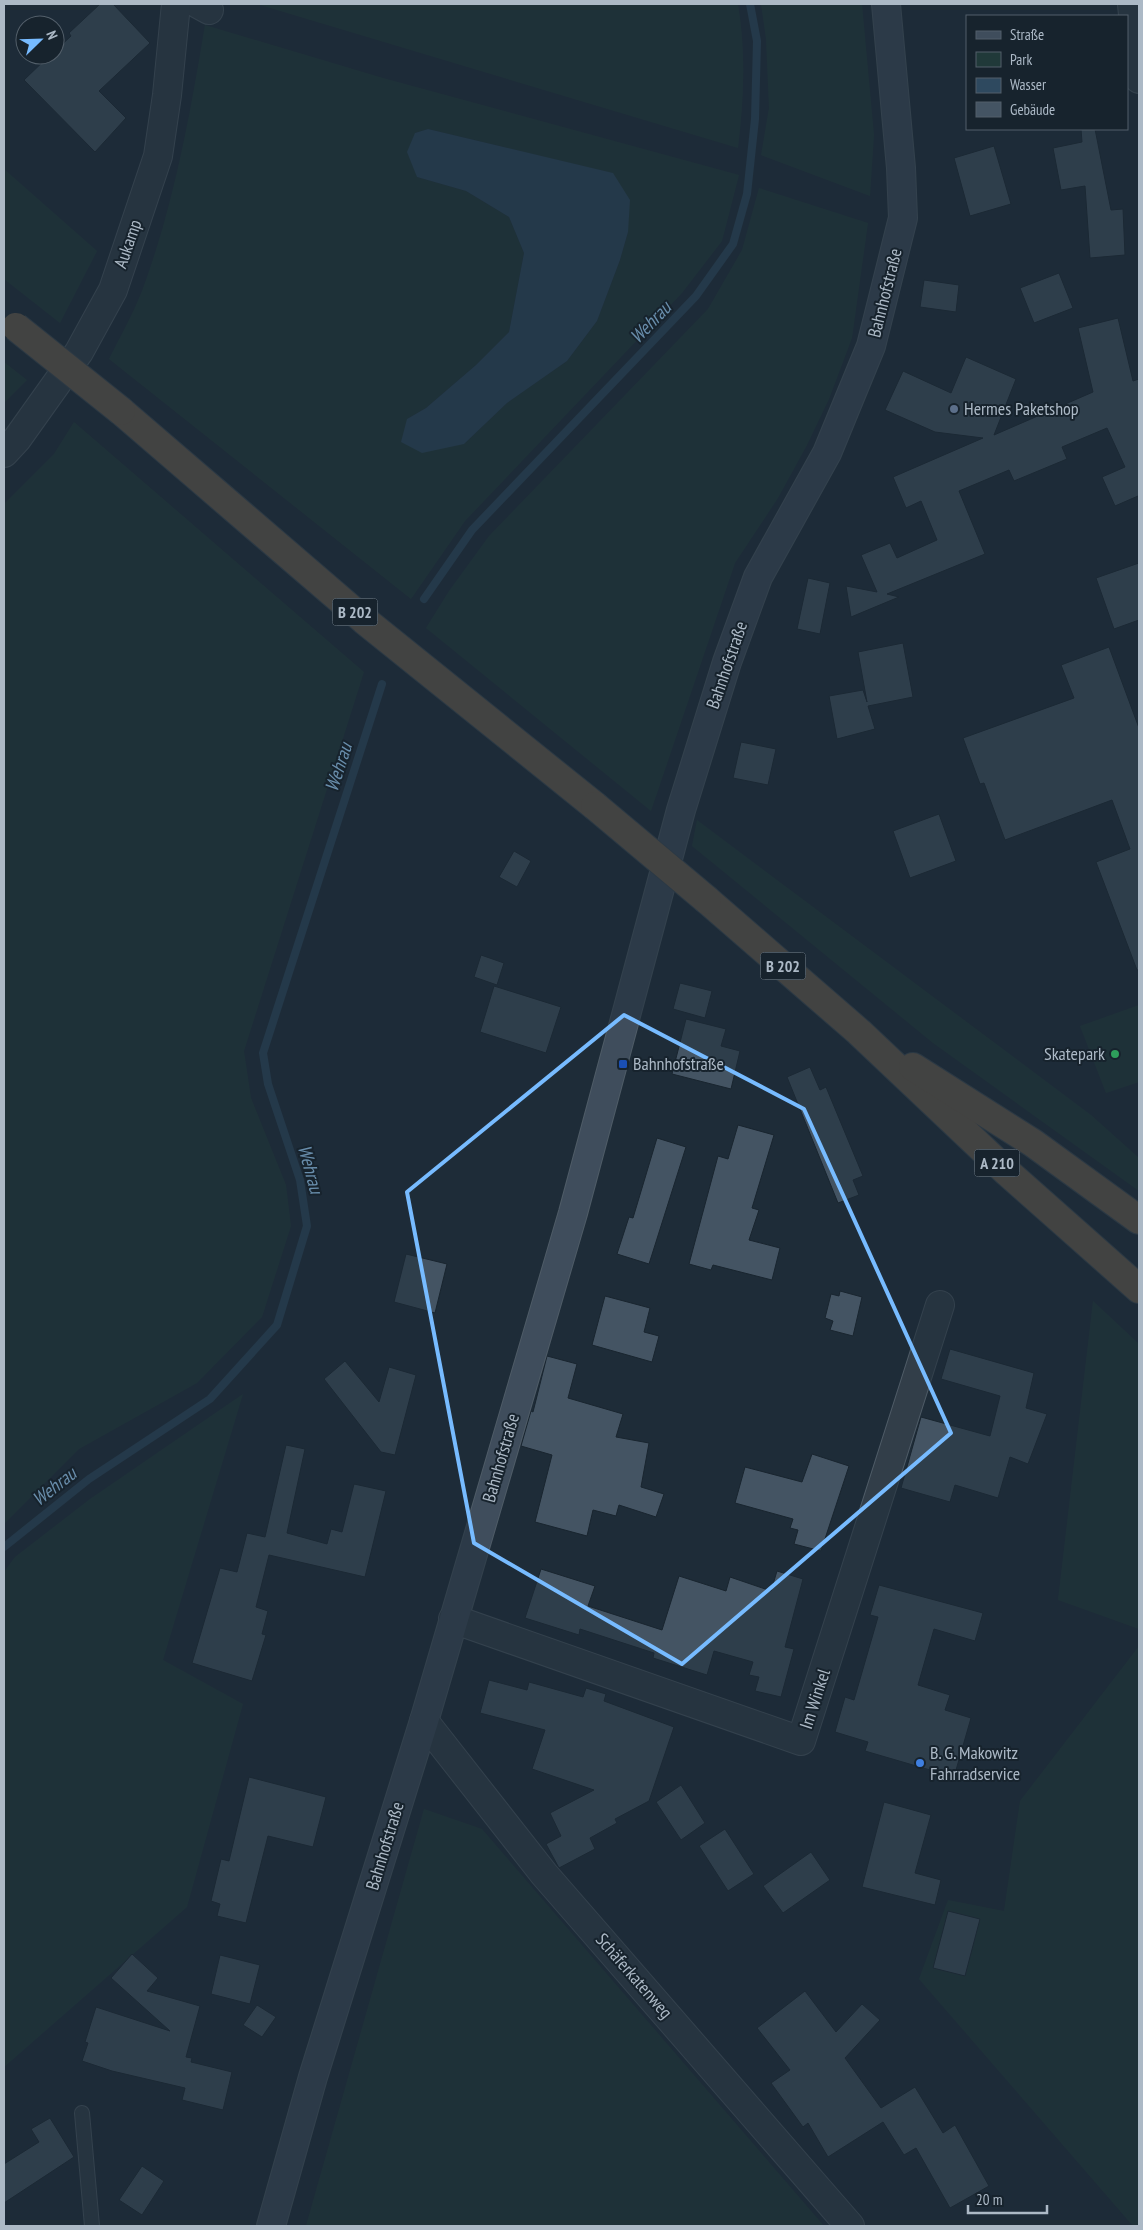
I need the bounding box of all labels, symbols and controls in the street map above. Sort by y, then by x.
north arrow [15,15,65,65]
legend [966,15,1128,130]
text: Straße [1010,25,1044,44]
text: N [42,28,62,42]
text: Park [1010,50,1032,69]
text: Wasser [1010,75,1047,94]
text: Gebäude [1010,100,1055,119]
street label: Aukamp [109,216,147,271]
street label: Bahnhofstraße [862,246,907,340]
water label: Wehrau [624,295,677,348]
place label: Hermes Paketshop [964,397,1079,420]
marker: Hermes Paketshop [948,403,960,415]
road number: B 202 [332,598,378,626]
street label: Bahnhofstraße [701,618,752,712]
water label: Wehrau [319,738,358,794]
road number: B 202 [760,952,806,979]
place label: Skatepark [1044,1042,1105,1065]
marker: Skatepark [1109,1048,1121,1060]
place label: Bahnhofstraße [633,1052,724,1075]
marker: Bahnhofstraße [617,1058,629,1070]
water label: Wehrau [293,1142,329,1198]
road number: A 210 [974,1150,1020,1176]
street label: Bahnhofstraße [477,1411,524,1505]
water label: Wehrau [27,1460,82,1511]
street label: Im Winkel [794,1665,835,1732]
place label: B. G. Makowitz Fahrradservice [930,1741,1020,1785]
marker: B. G. Makowitz Fahrradservice [914,1757,926,1769]
street label: Bahnhofstraße [360,1799,409,1893]
street label: Schäferkatenweg [591,1928,678,2023]
scale bar [968,2182,1047,2214]
text: 20 m [976,2190,1002,2209]

